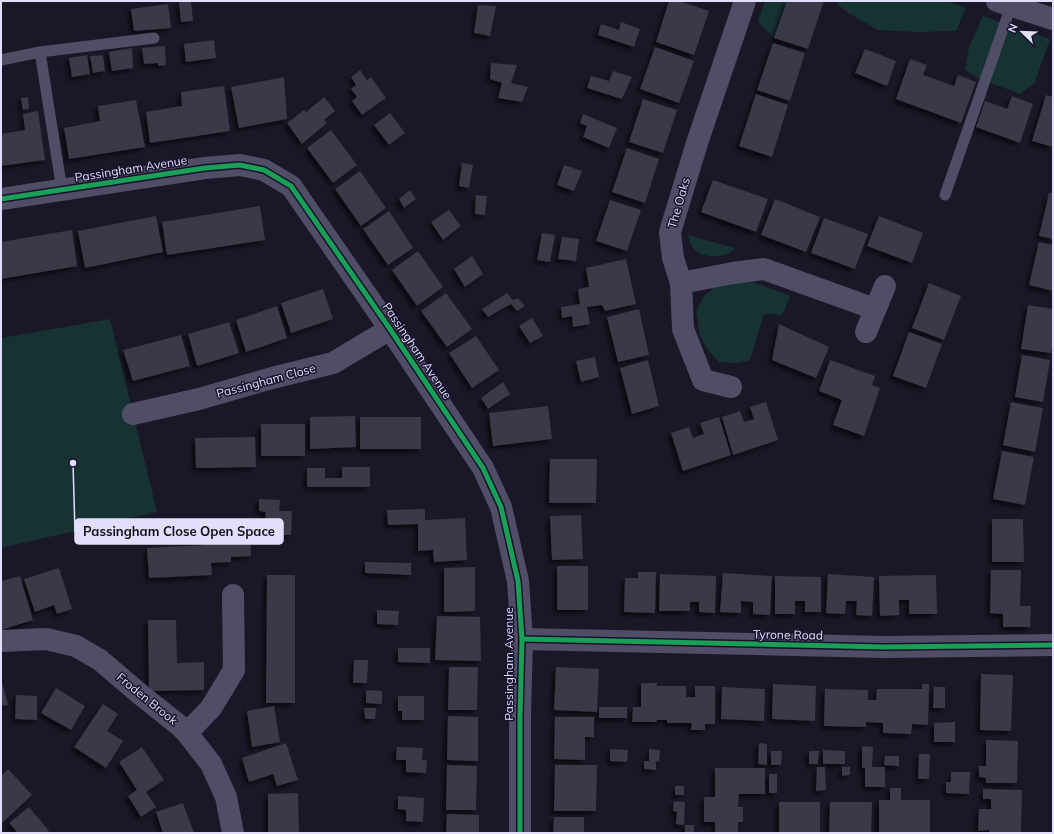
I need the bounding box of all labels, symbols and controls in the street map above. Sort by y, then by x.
north arrow [1002,12,1042,52]
text: N [1005,22,1021,35]
street label: Passingham Avenue [74,152,188,185]
street label: The Oaks [664,176,693,230]
street label: Passingham Avenue [379,299,455,402]
street label: Passingham Close [215,360,317,401]
callout: Passingham Close Open Space [75,519,283,544]
text: Passingham Close Open Space [83,523,275,539]
street label: Passingham Avenue [501,607,516,721]
street label: Tyrone Road [753,626,823,643]
street label: Froden Brook [114,670,181,728]

